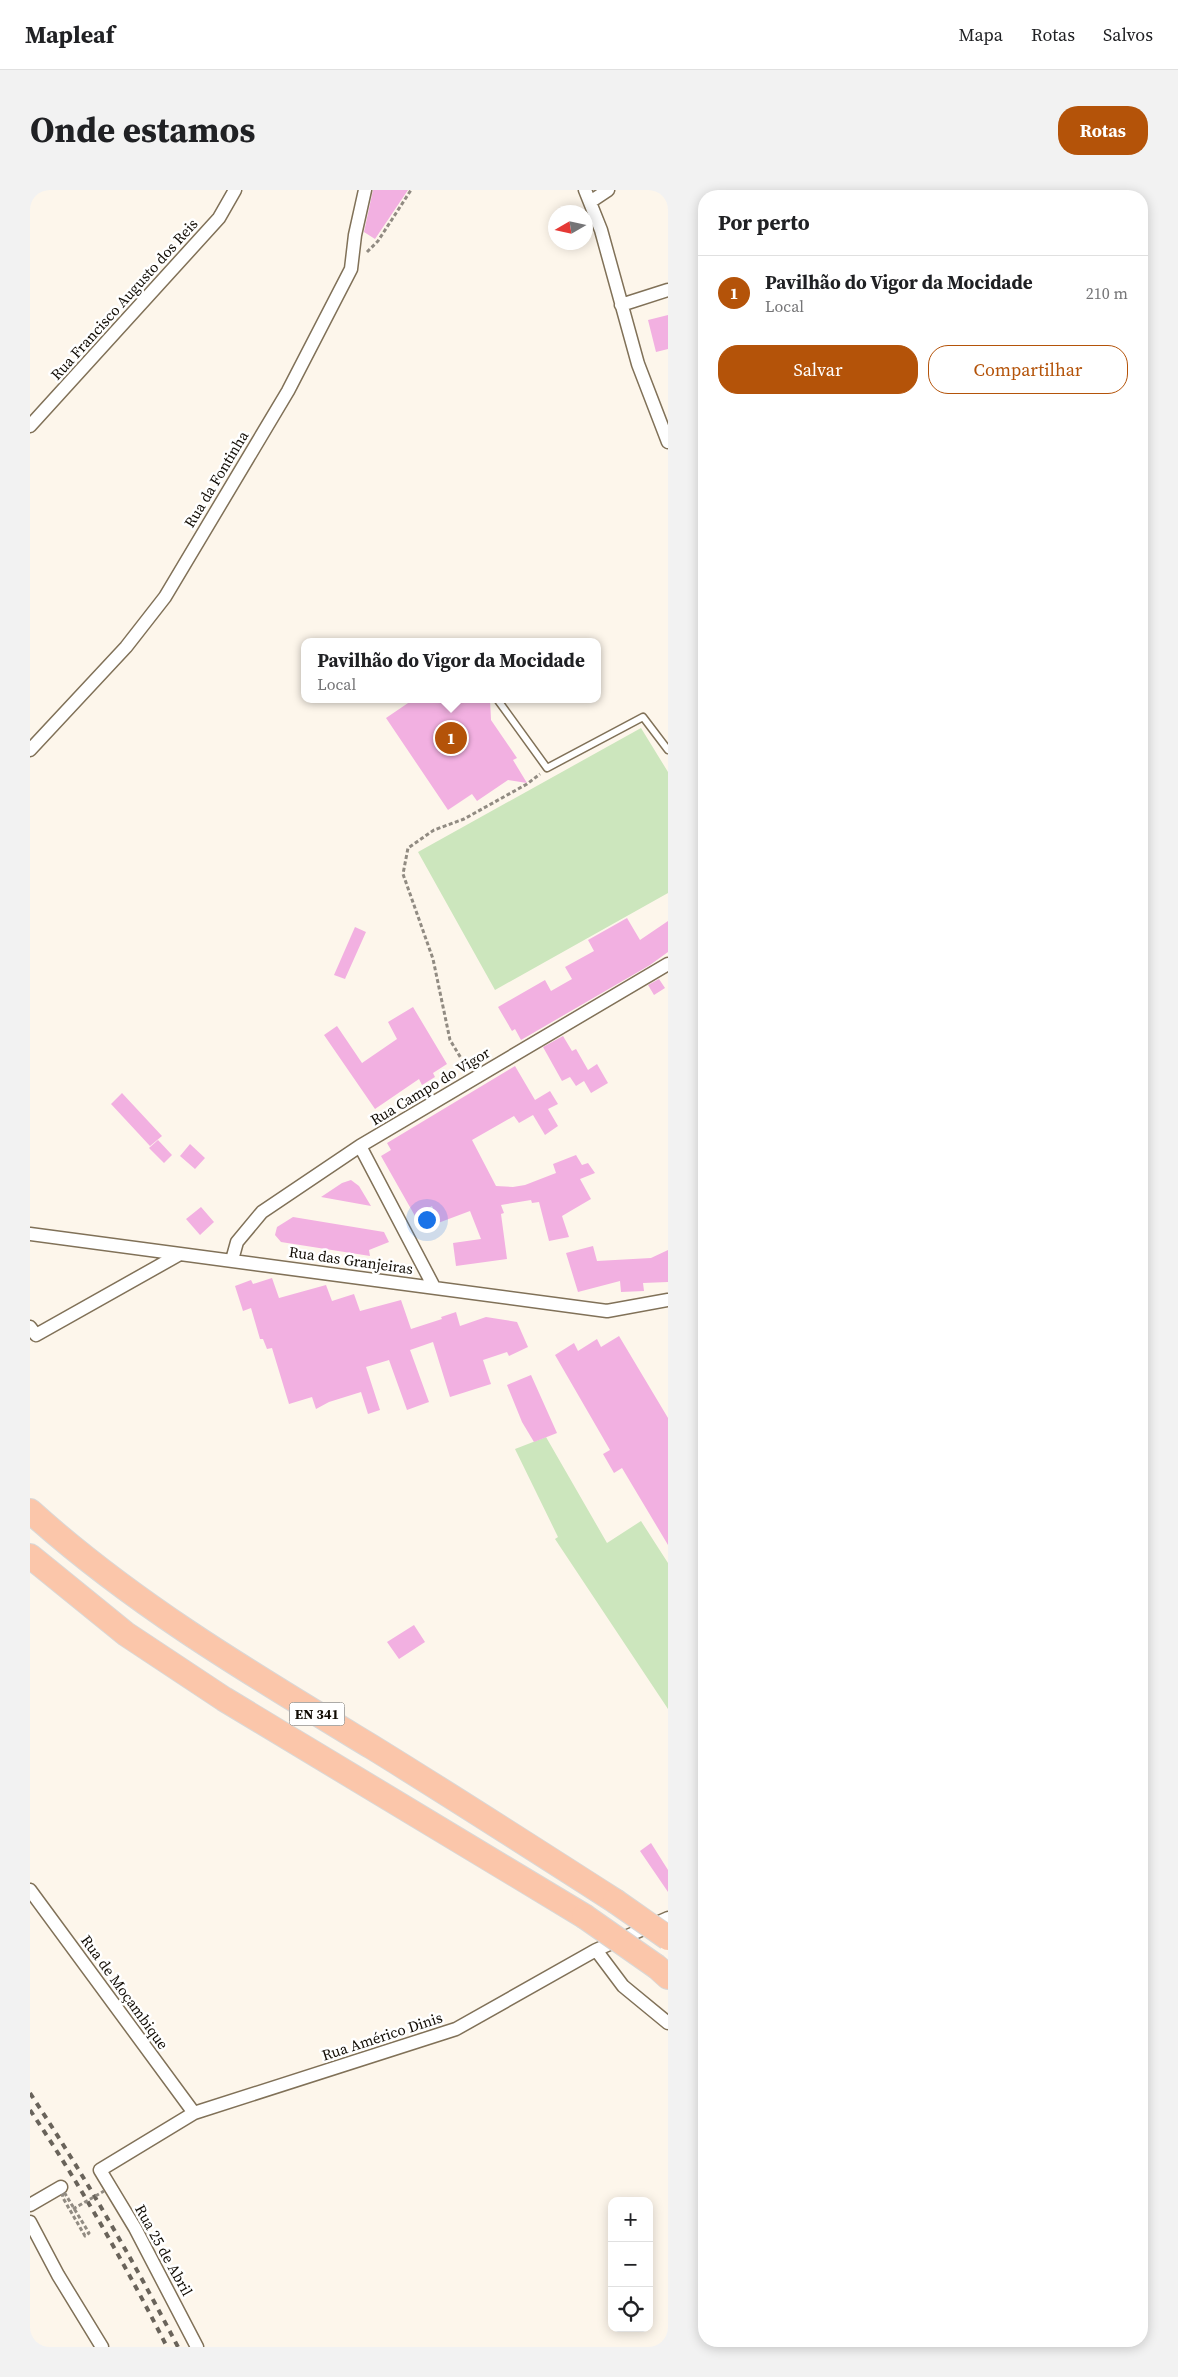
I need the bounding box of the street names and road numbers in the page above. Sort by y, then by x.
street label: Rua Francisco Augusto dos Reis [46,214,202,384]
street label: Rua da Fontinha [179,426,253,531]
street label: Rua Campo do Vigor [366,1042,494,1130]
street label: Rua das Granjeiras [288,1241,414,1279]
road number: EN 341 [290,1702,344,1726]
street label: Rua de Moçambique [76,1931,174,2054]
street label: Rua Américo Dinis [319,2007,445,2065]
street label: Rua 25 de Abril [130,2201,198,2300]

